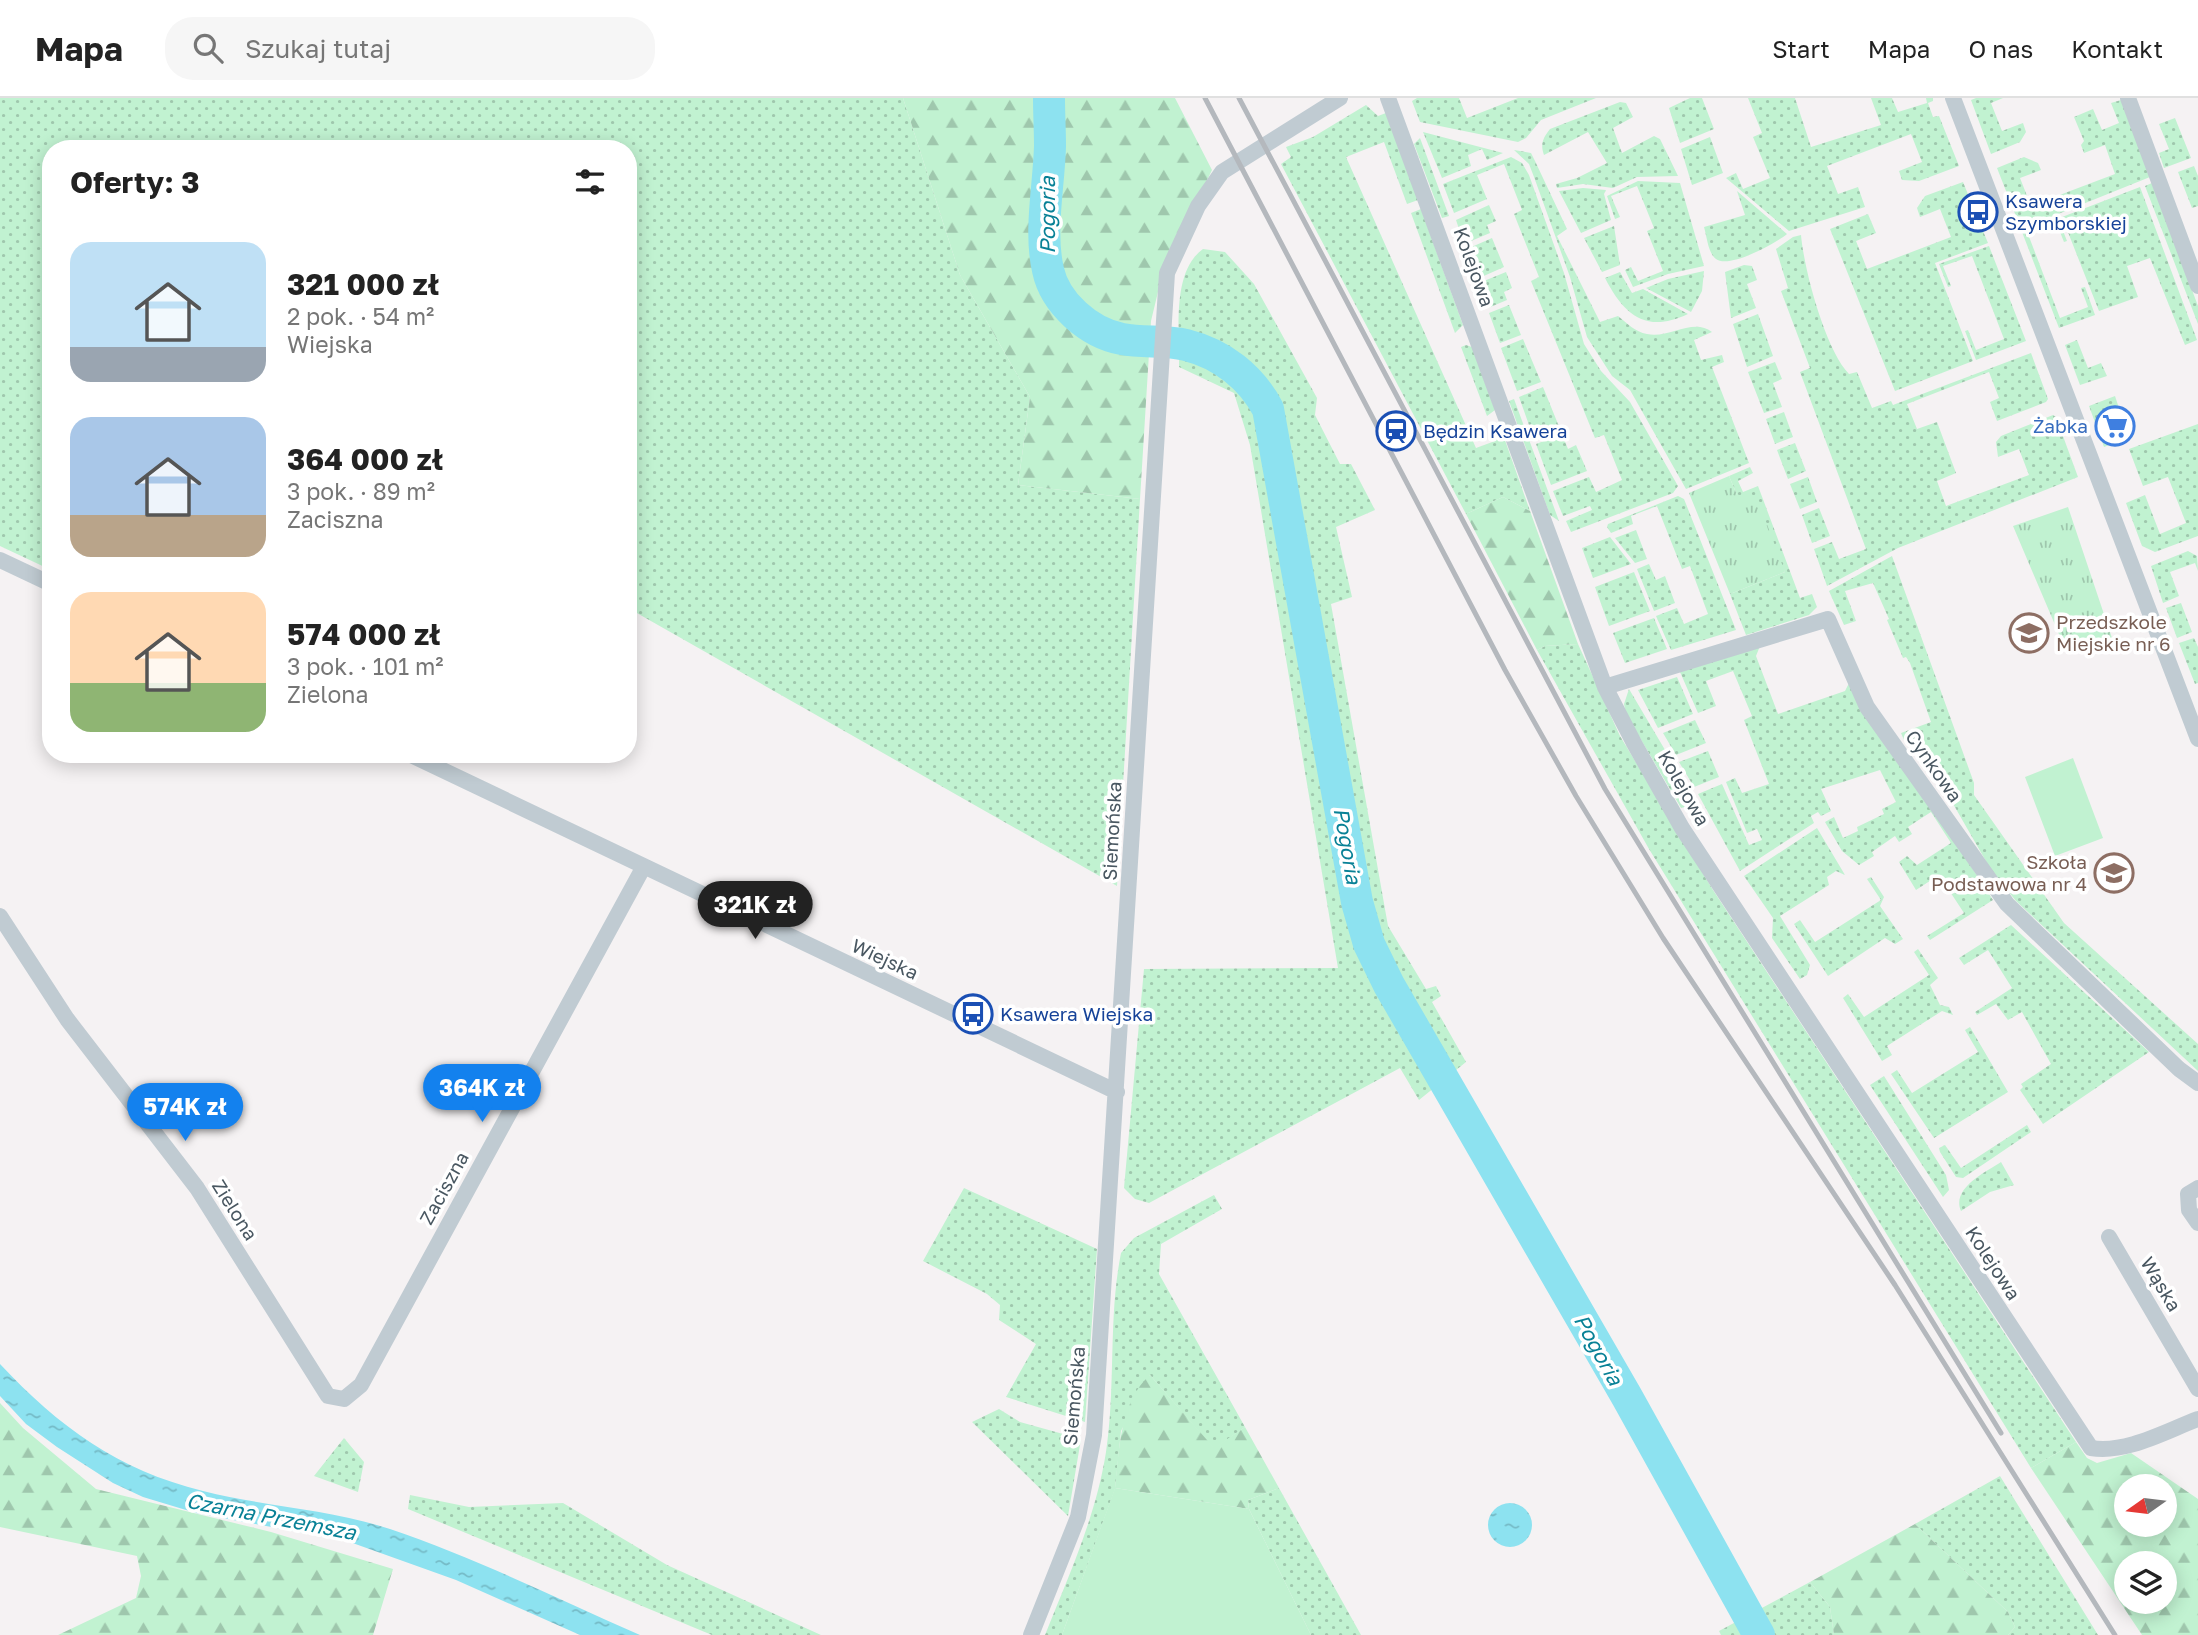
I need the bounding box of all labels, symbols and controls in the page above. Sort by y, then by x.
search box [165,17,655,80]
text: Mapa [35,29,123,68]
icon: search [189,29,227,67]
text: Szukaj tutaj [245,33,391,64]
text: Start [1772,34,1830,63]
text: Mapa [1868,34,1930,63]
text: O nas [1968,34,2033,63]
text: Kontakt [2071,34,2163,63]
icon: filters [571,163,609,201]
text: Oferty: 3 [70,164,200,200]
water label: Pogoria [1034,175,1060,254]
place label: Ksawera Szymborskiej [2005,189,2127,234]
bus stop icon: Ksawera Szymborskiej [1957,191,1999,233]
street label: Kolejowa [1449,224,1499,310]
text: 321 000 zł [287,266,439,302]
icon: home [126,270,210,354]
text: 2 pok. · 54 m² [287,302,434,330]
text: Wiejska [287,330,373,358]
supermarket icon: Żabka [2094,405,2136,447]
station icon: Będzin Ksawera [1375,410,1417,452]
place label: Żabka [2033,414,2088,437]
place label: Będzin Ksawera [1423,419,1567,442]
text: 364 000 zł [287,441,443,477]
icon: home [126,445,210,529]
text: 3 pok. · 89 m² [287,477,435,505]
text: Zaciszna [287,505,384,533]
place label: Przedszkole Miejskie nr 6 [2056,610,2171,655]
school or university icon: Przedszkole Miejskie nr 6 [2008,612,2050,654]
text: 574 000 zł [287,616,440,652]
icon: home [126,620,210,704]
text: 3 pok. · 101 m² [287,652,444,680]
text: Zielona [287,680,368,708]
street label: Cynkowa [1901,725,1968,806]
street label: Kolejowa [1654,746,1715,829]
street label: Siemońska [1097,781,1126,881]
water label: Pogoria [1328,805,1368,887]
place label: Szkoła Podstawowa nr 4 [1931,850,2087,895]
school or university icon: Szkoła Podstawowa nr 4 [2093,852,2135,894]
pin: 321K zł [690,882,820,941]
text: 321K zł [714,890,796,918]
street label: Wiejska [848,933,922,984]
bus stop icon: Ksawera Wiejska [952,993,994,1035]
place label: Ksawera Wiejska [1000,1002,1153,1025]
pin: 364K zł [417,1065,547,1124]
text: 364K zł [439,1073,525,1101]
pin: 574K zł [120,1084,250,1143]
text: 574K zł [143,1092,227,1120]
street label: Zaciszna [414,1147,473,1228]
street label: Zielona [208,1175,263,1244]
street label: Kolejowa [1961,1222,2026,1304]
street label: Wąska [2136,1252,2187,1315]
water label: Pogoria [1569,1309,1630,1391]
street label: Siemońska [1058,1345,1089,1447]
north arrow [2114,1474,2177,1536]
map controls [2114,1474,2177,1614]
water label: Czarna Przemsza [184,1487,359,1545]
button: layers [2114,1551,2177,1614]

